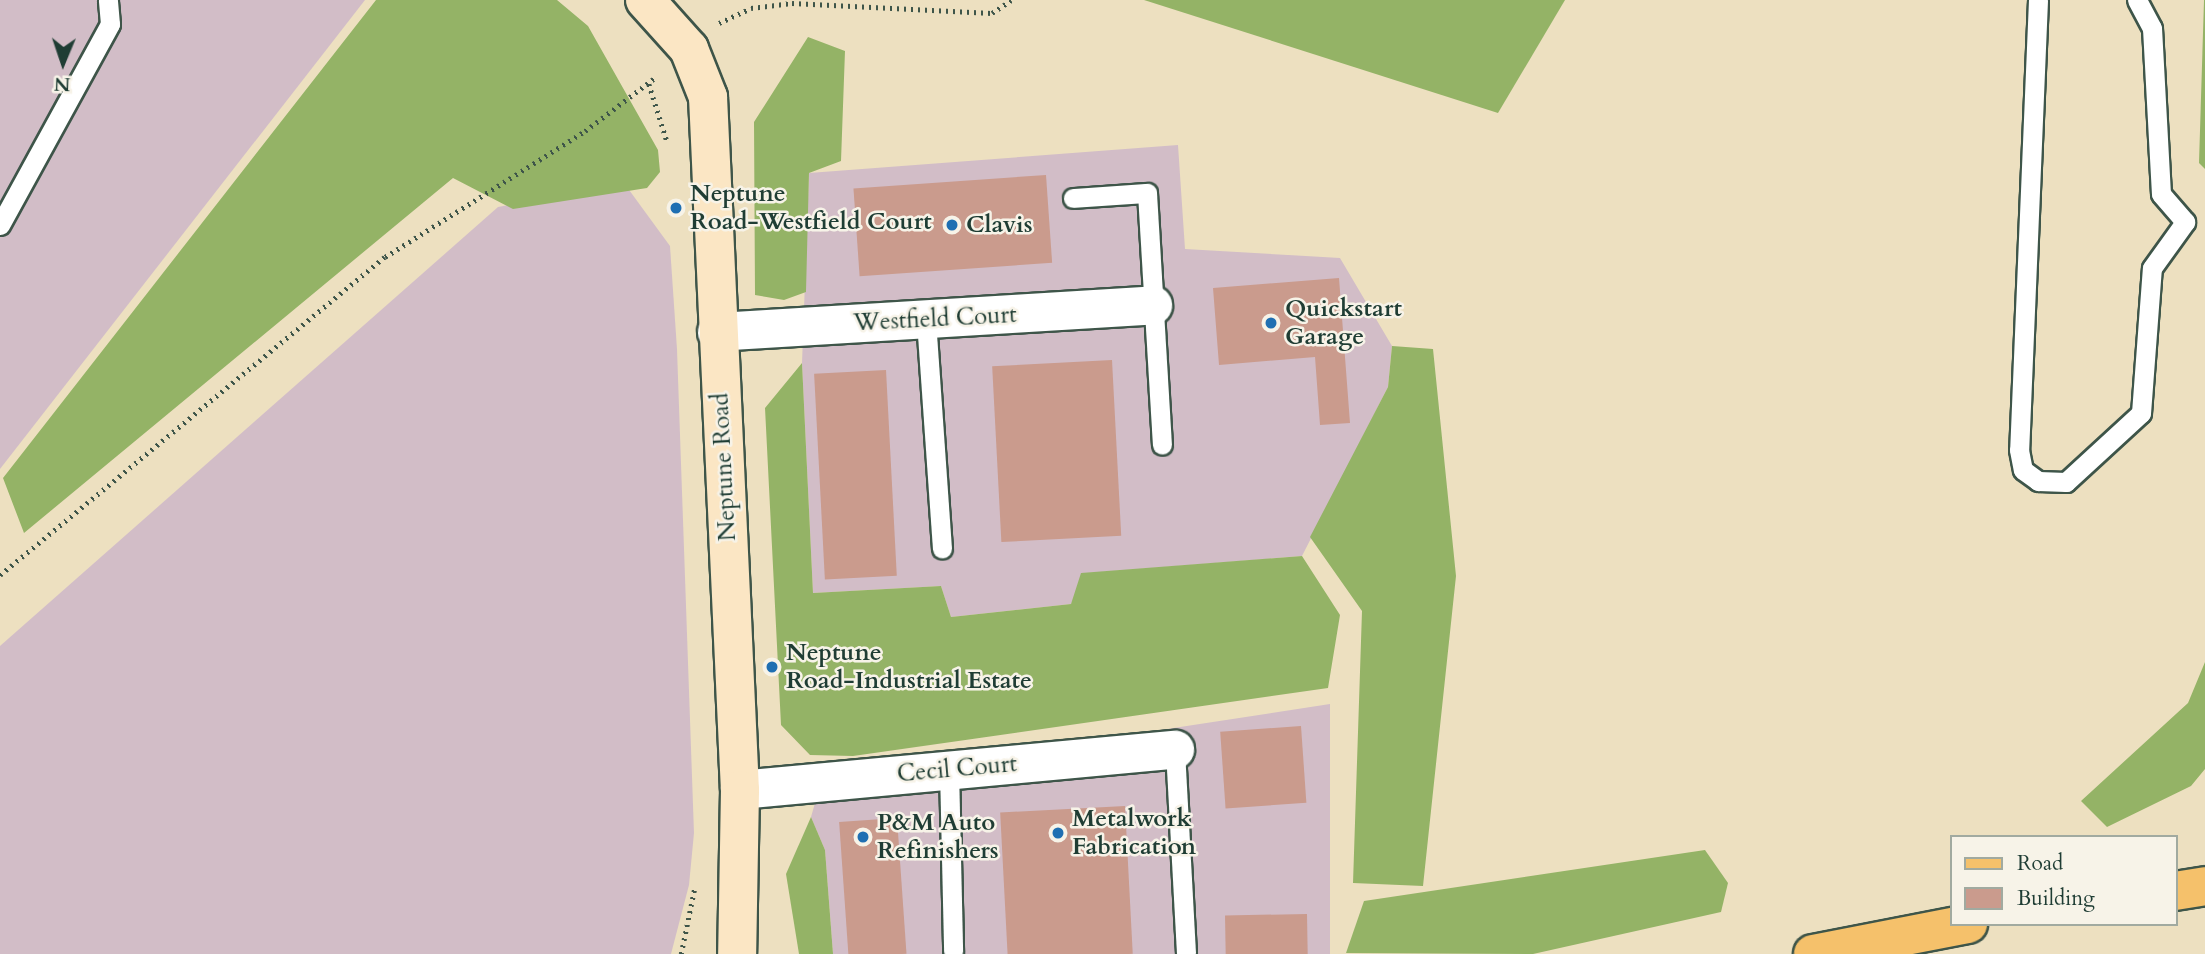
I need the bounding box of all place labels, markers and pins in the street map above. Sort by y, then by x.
place label: Neptune Road-Westfield Court [690,180,932,236]
marker: Neptune Road-Westfield Court [668,200,684,216]
place label: Clavis [966,211,1033,239]
marker: Clavis [944,217,960,233]
place label: Quickstart Garage [1285,295,1402,351]
marker: Quickstart Garage [1263,315,1279,331]
place label: Neptune Road-Industrial Estate [786,639,1032,695]
marker: Neptune Road-Industrial Estate [764,659,780,675]
place label: Metalwork Fabrication [1072,805,1196,861]
place label: P&M Auto Refinishers [877,809,999,865]
marker: Metalwork Fabrication [1050,825,1066,841]
marker: P&M Auto Refinishers [855,829,871,845]

